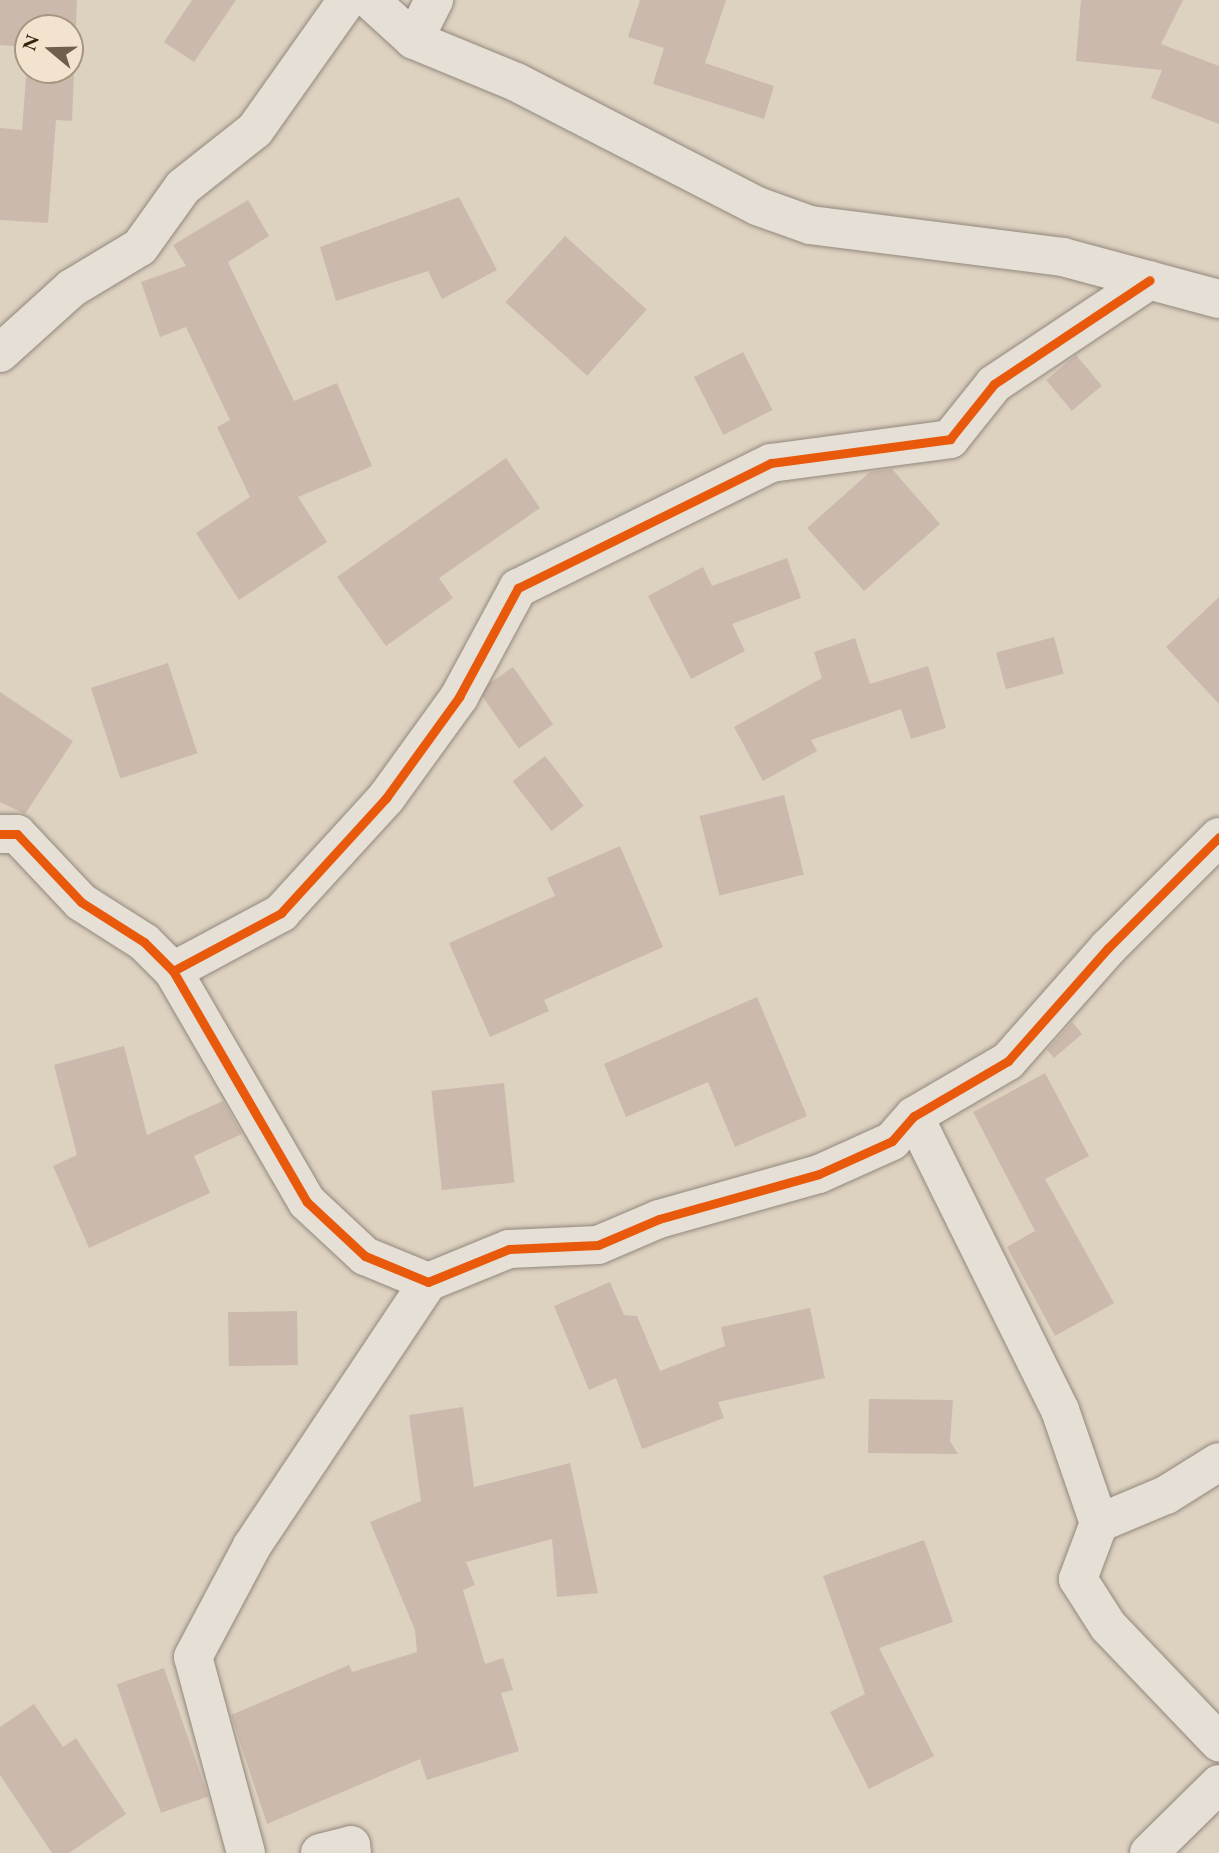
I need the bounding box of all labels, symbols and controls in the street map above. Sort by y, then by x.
north arrow [14,14,84,84]
text: N [16,31,45,54]

